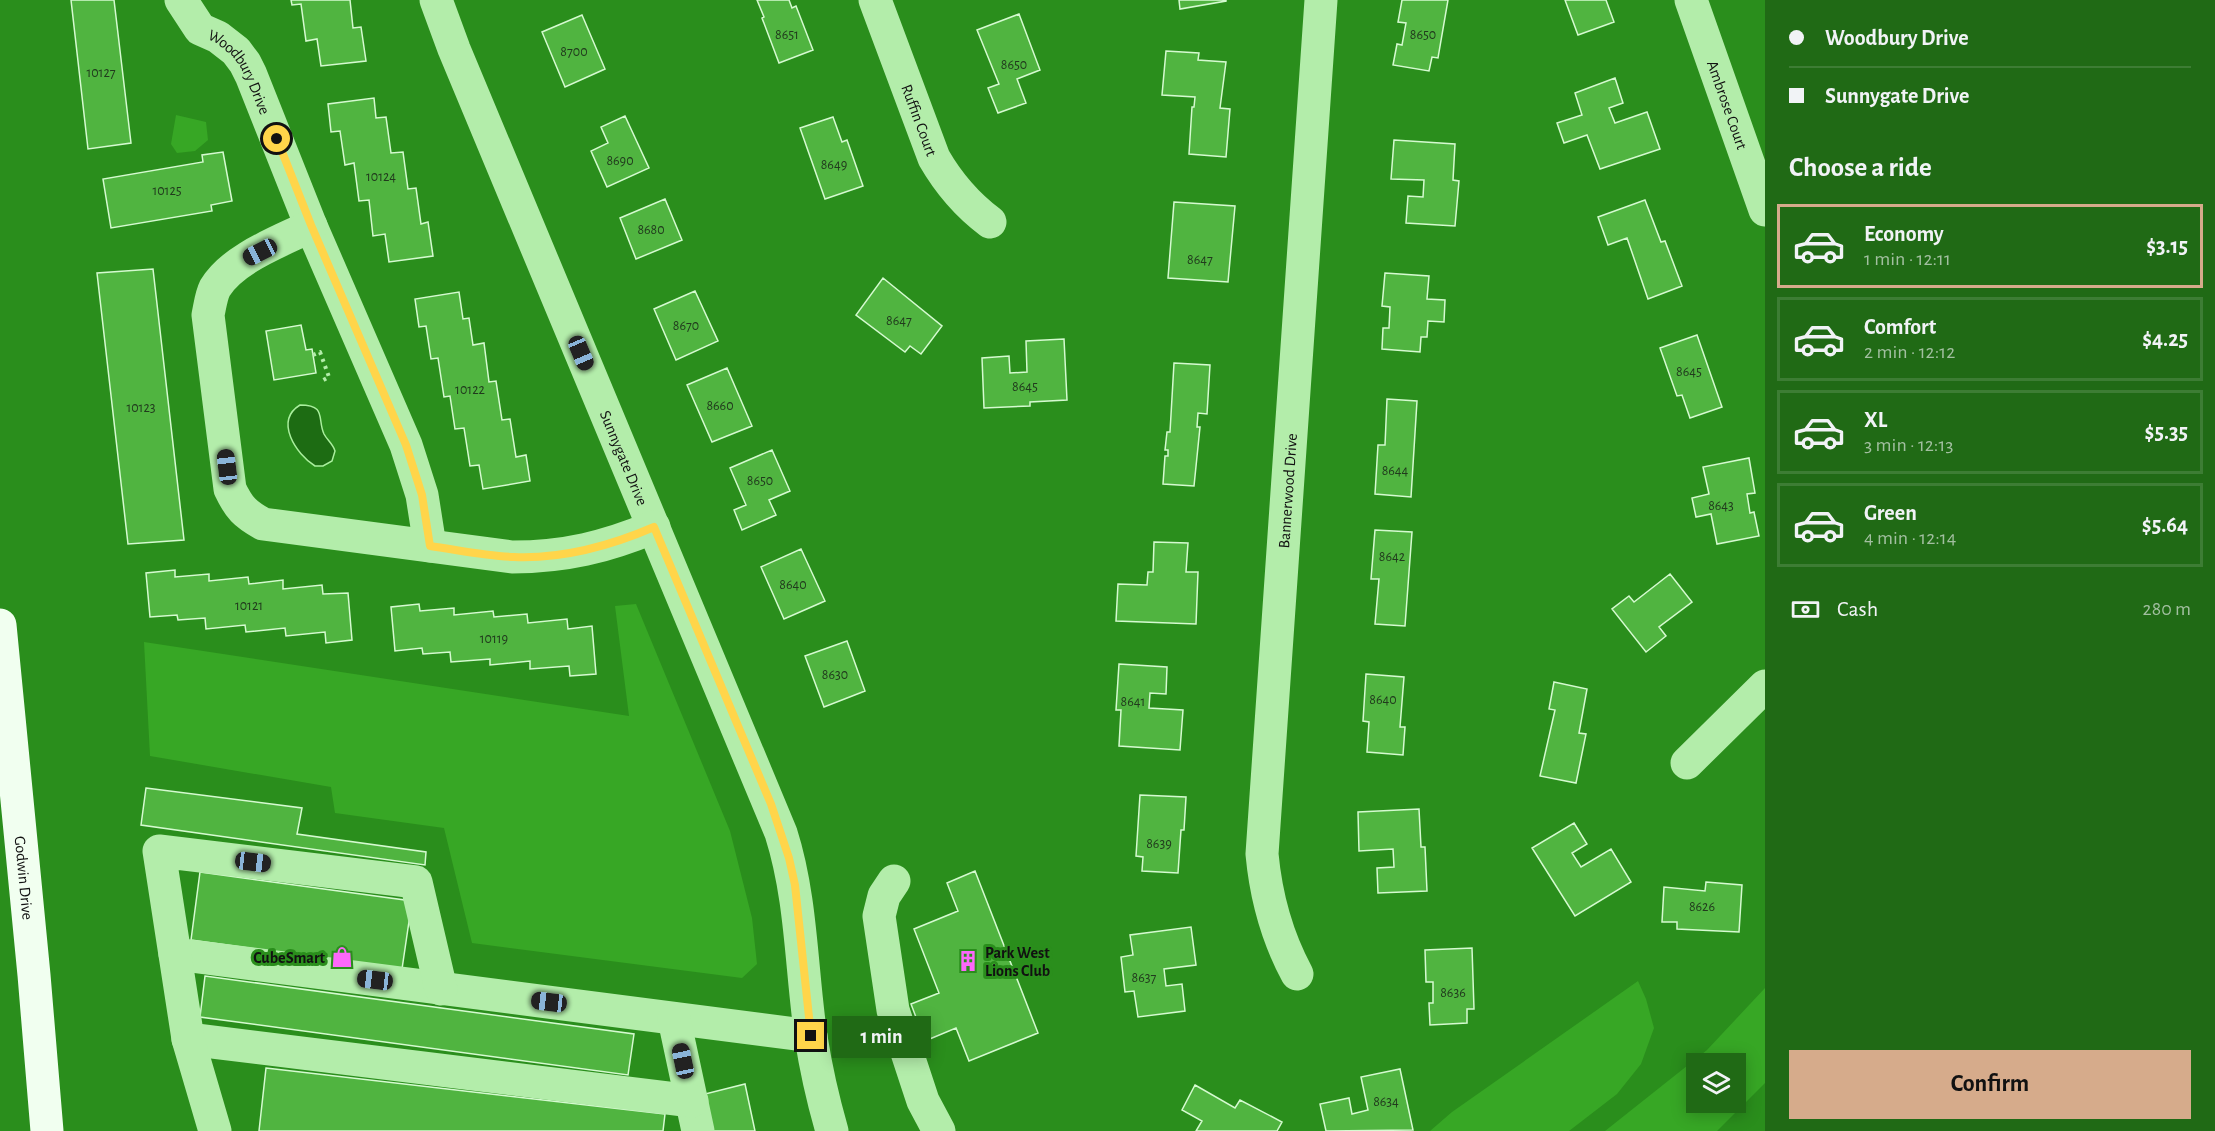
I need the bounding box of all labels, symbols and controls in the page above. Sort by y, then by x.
street label: Woodbury Drive [206,27,273,117]
text: Woodbury Drive [1825,27,1969,49]
house number: 8651 [775,28,799,42]
house number: 8650 [1410,28,1436,42]
house number: 8700 [560,45,588,59]
house number: 8650 [1001,58,1027,72]
street label: Ambrose Court [1704,58,1750,152]
house number: 10127 [86,66,116,80]
street label: Ruffin Court [898,82,940,158]
text: Sunnygate Drive [1825,85,1969,107]
route start [263,125,290,152]
house number: 8690 [606,154,634,168]
text: Choose a ride [1789,154,1932,181]
house number: 8649 [821,158,847,172]
house number: 10124 [366,170,396,184]
house number: 10125 [152,184,182,198]
icon: car [1792,219,1846,273]
house number: 8680 [637,223,665,237]
text: Economy [1864,223,1944,245]
text: $3.15 [2146,235,2188,257]
car [240,236,280,268]
text: 1 min · 12:11 [1864,249,1951,269]
house number: 8647 [1187,253,1213,267]
icon: car [1792,312,1846,366]
house number: 8647 [886,314,912,328]
text: Comfort [1864,316,1936,338]
house number: 8670 [673,319,699,333]
text: $4.25 [2142,328,2188,350]
car [566,333,596,373]
text: 2 min · 12:12 [1864,342,1955,362]
house number: 8645 [1676,365,1702,379]
house number: 8645 [1012,380,1038,394]
house number: 10122 [455,383,485,397]
house number: 8660 [706,399,734,413]
house number: 10123 [126,401,156,415]
icon: car [1792,405,1846,459]
street label: Sunnygate Drive [597,408,650,508]
text: XL [1864,409,1887,431]
text: $5.35 [2145,421,2188,443]
street label: Bannerwood Drive [1276,433,1300,549]
text: 3 min · 12:13 [1864,435,1954,455]
car [216,448,238,486]
house number: 8644 [1382,464,1409,478]
house number: 8650 [747,474,773,488]
icon: car [1792,498,1846,552]
house number: 8643 [1708,499,1734,513]
text: Green [1864,502,1917,524]
text: $5.64 [2142,514,2188,536]
text: 4 min · 12:14 [1864,528,1956,548]
house number: 8642 [1379,550,1405,564]
house number: 8640 [779,578,807,592]
icon: cash [1789,593,1822,626]
text: Cash [1837,598,1878,620]
house number: 10121 [235,599,263,613]
text: 280 m [2143,599,2191,619]
house number: 10119 [480,632,508,646]
house number: 8630 [822,668,848,682]
house number: 8640 [1369,693,1397,707]
house number: 8641 [1121,695,1145,709]
street label: Godwin Drive [12,835,36,921]
house number: 8639 [1146,837,1172,851]
car [234,851,272,873]
house number: 8626 [1689,900,1715,914]
shop icon: CubeSmart [330,945,354,969]
place label: Park West Lions Club [985,945,1050,979]
building icon: Park West Lions Club [956,949,980,973]
place label: CubeSmart [253,950,326,966]
car [356,969,394,991]
house number: 8637 [1132,971,1157,985]
house number: 8636 [1440,986,1466,1000]
car [530,991,568,1013]
callout: 1 min [832,1015,931,1057]
route end [797,1022,824,1049]
text: 1 min [860,1027,903,1047]
car [670,1042,696,1080]
button: Confirm [1789,1050,2191,1119]
map controls [1686,1053,1746,1113]
button: layers [1686,1053,1746,1113]
house number: 8634 [1373,1095,1399,1109]

